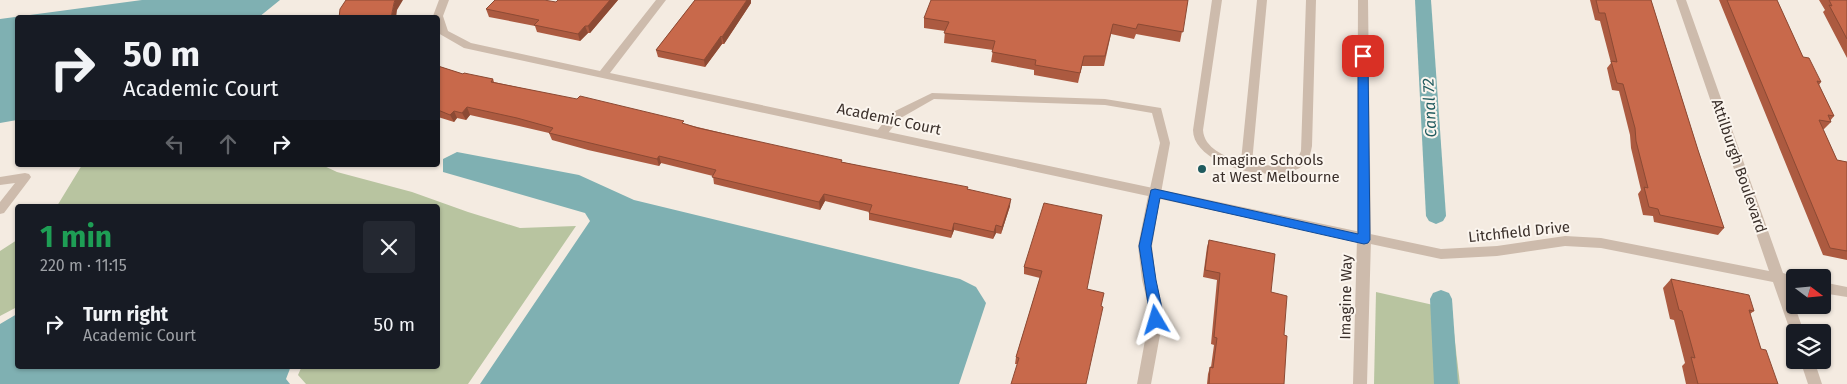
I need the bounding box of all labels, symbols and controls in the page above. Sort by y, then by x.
text: 50 m [123,33,200,75]
icon: right [40,35,105,100]
pin [1342,35,1384,77]
icon: arrive [1349,42,1377,70]
text: Academic Court [123,75,278,102]
water label: Canal 72 [1418,78,1441,138]
street label: Attilburgh Boulevard [1708,97,1770,235]
street label: Academic Court [835,99,943,139]
icon: left [161,130,189,158]
icon: ahead [214,130,242,158]
icon: right [267,130,295,158]
place label: Imagine Schools at West Melbourne [1212,151,1340,186]
marker: Imagine Schools at West Melbourne [1196,163,1208,175]
street label: Litchfield Drive [1467,218,1571,246]
text: 1 min [40,219,112,255]
button: close [363,221,415,273]
street label: Imagine Way [1336,253,1356,340]
text: 220 m · 11:15 [40,256,127,275]
north arrow [1786,269,1831,314]
map controls [1786,269,1831,369]
position arrow [1129,293,1181,345]
text: Turn right [83,303,168,326]
icon: right [40,310,68,338]
text: 50 m [374,313,415,336]
button: layers [1786,324,1831,369]
text: Academic Court [83,326,196,345]

